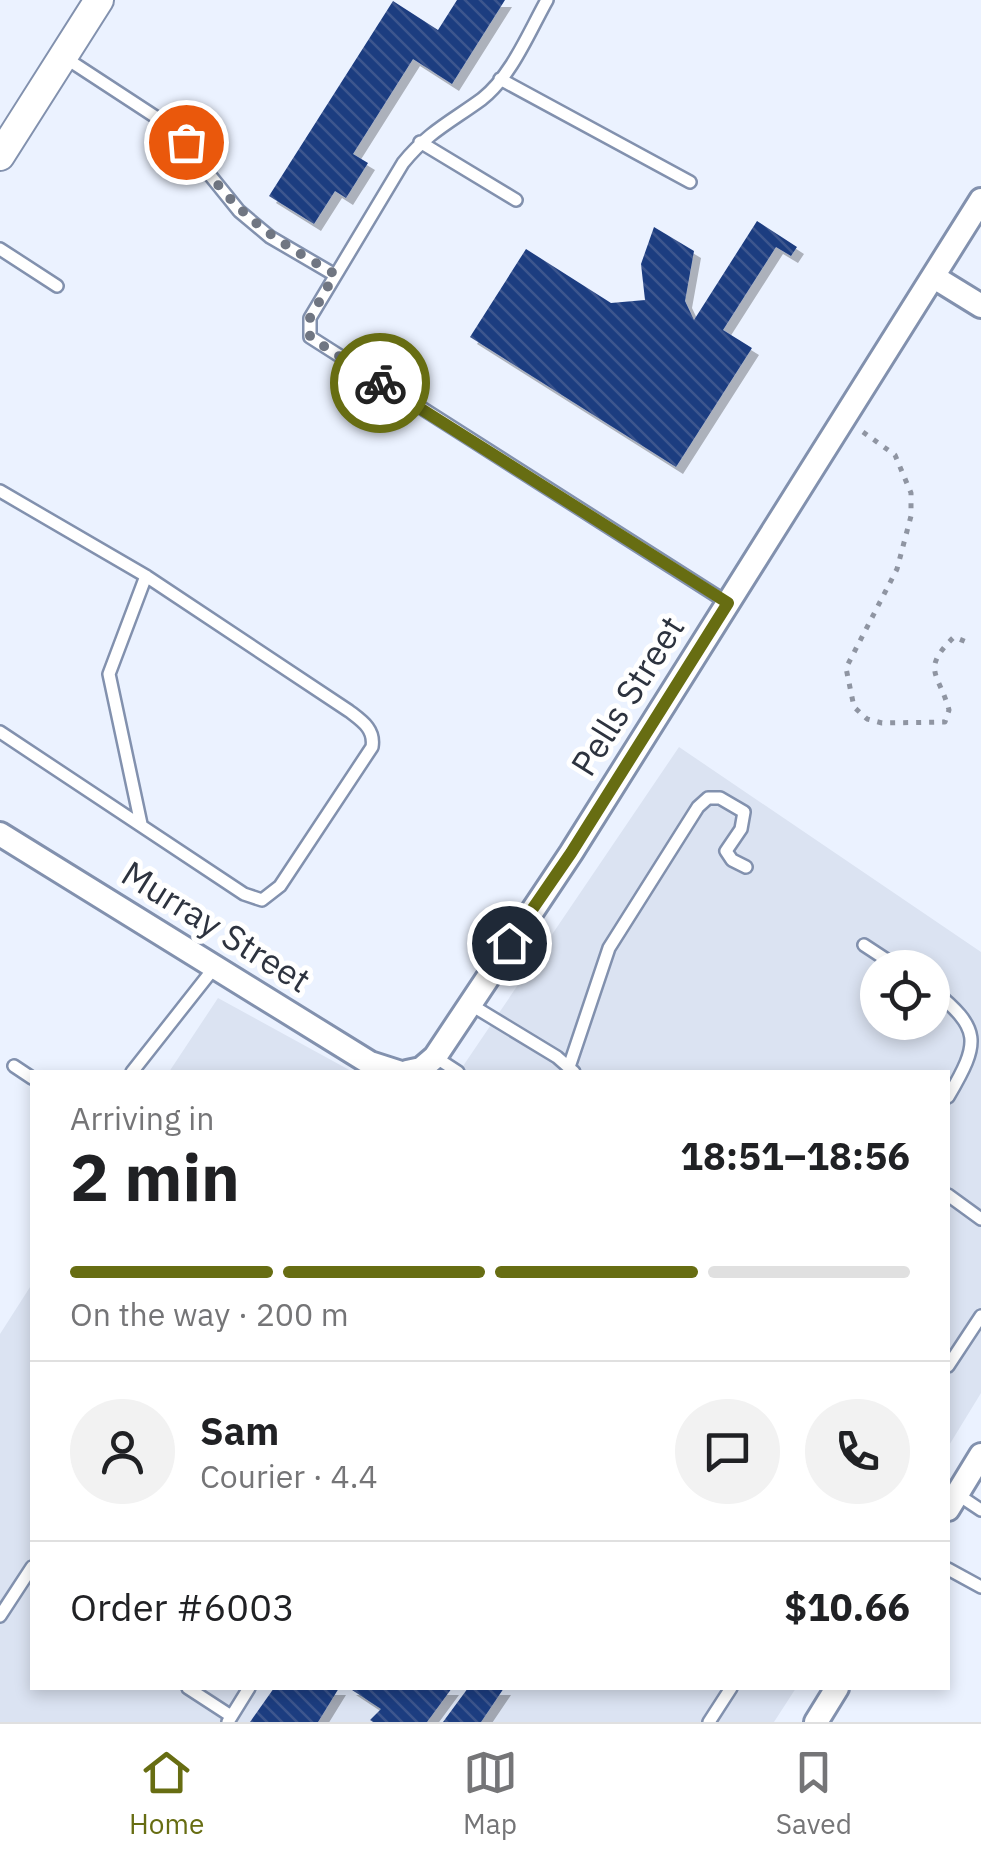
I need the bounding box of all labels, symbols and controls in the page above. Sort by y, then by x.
pin [144,100,229,185]
icon: bag [159,115,214,170]
courier [330,333,430,433]
icon: bike [353,356,408,411]
street label: Pells Street [560,607,694,784]
street label: Murray Street [114,850,320,1002]
pin [467,901,552,986]
icon: home [482,916,537,971]
map controls [860,950,950,1040]
button: locate [860,950,950,1040]
text: Arriving in [70,1097,215,1139]
text: 18:51–18:56 [680,1131,910,1180]
text: 2 min [70,1134,240,1219]
text: On the way · 200 m [70,1293,349,1335]
button: person [70,1399,175,1504]
button: chat [675,1399,780,1504]
button: phone [805,1399,910,1504]
text: Sam [200,1406,279,1455]
text: Courier · 4.4 [200,1455,378,1497]
text: Order #6003 [70,1582,295,1631]
text: $10.66 [784,1582,910,1631]
tab: Home [129,1745,204,1842]
tab: Map [463,1745,518,1842]
tab: Saved [776,1745,852,1842]

